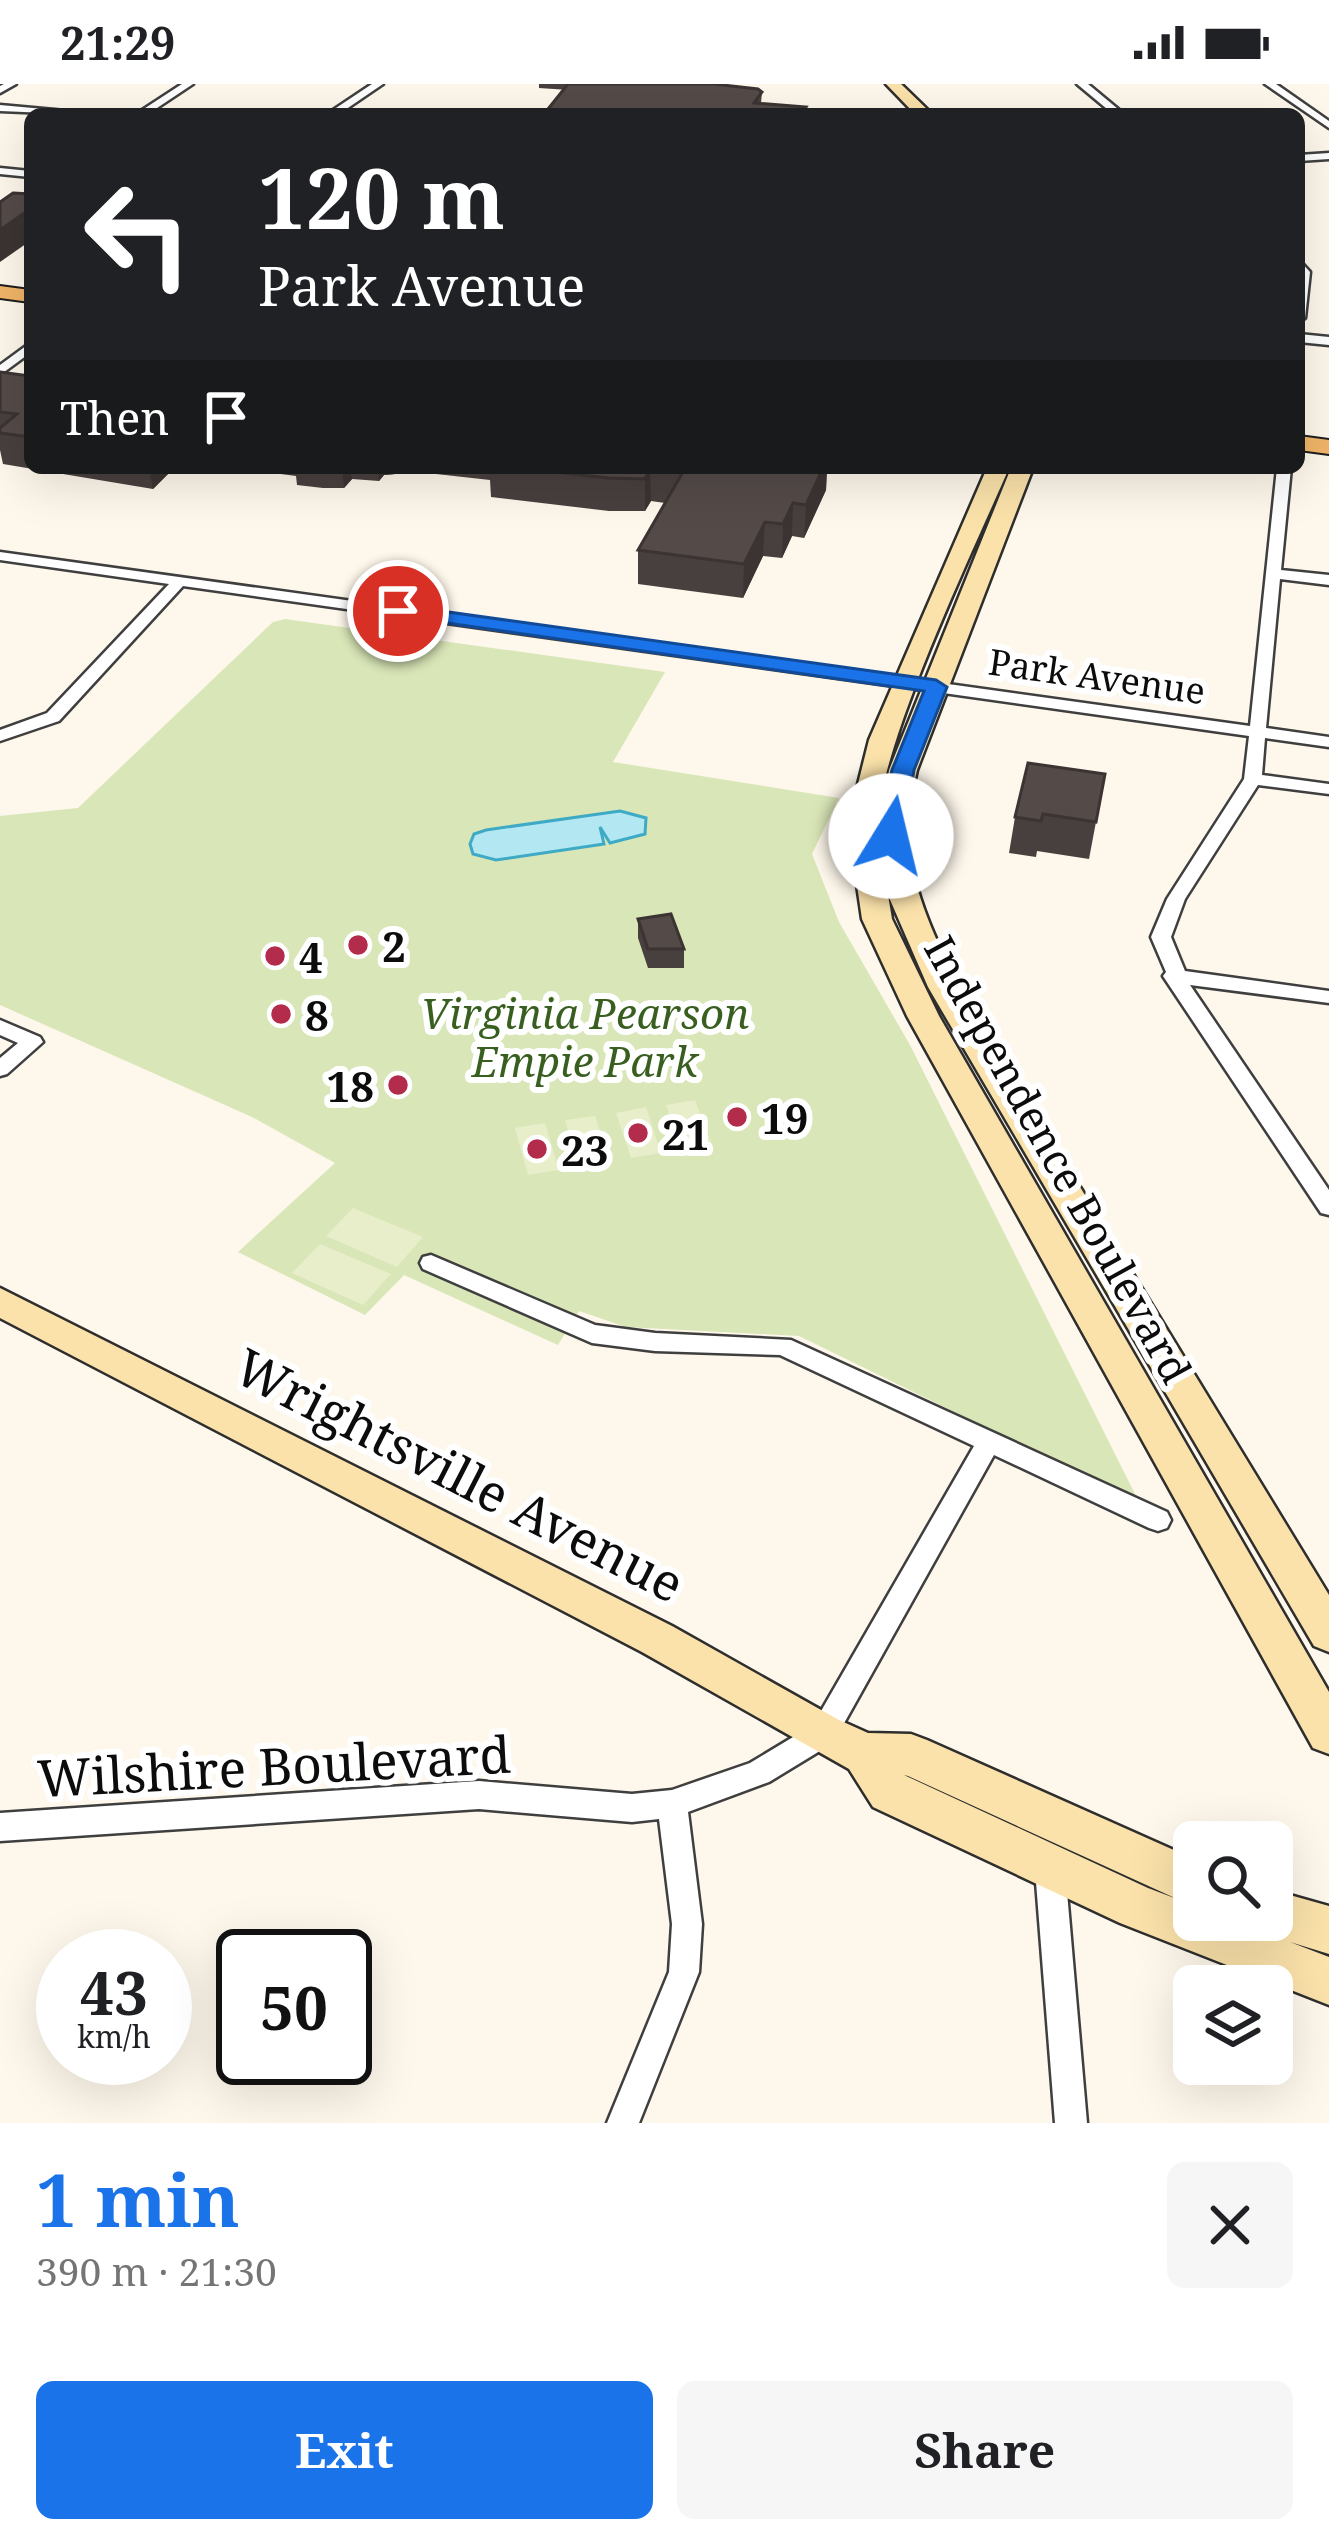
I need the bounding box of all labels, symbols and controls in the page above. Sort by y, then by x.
text: 21:29 [60,12,175,73]
text: 120 m [258,139,505,254]
icon: left [60,156,216,312]
text: Park Avenue [258,248,585,322]
icon: arrive [193,384,259,450]
text: Then [60,387,169,448]
pin [347,560,449,662]
icon: arrive [365,578,431,644]
street label: Park Avenue [986,637,1208,715]
position arrow [828,773,954,899]
place label: 2 [382,917,406,974]
street label: Independence Boulevard [912,925,1206,1393]
place label: 4 [299,928,323,985]
marker: 2 [345,932,371,958]
marker: 4 [262,943,288,969]
park label: Virginia Pearson Empie Park [421,984,749,1089]
place label: 8 [305,986,329,1043]
marker: 8 [268,1001,294,1027]
place label: 18 [327,1057,374,1114]
marker: 18 [385,1072,411,1098]
place label: 19 [761,1089,808,1146]
marker: 19 [724,1104,750,1130]
place label: 21 [662,1105,709,1162]
marker: 21 [625,1120,651,1146]
place label: 23 [561,1121,608,1178]
marker: 23 [524,1136,550,1162]
street label: Wrightsville Avenue [224,1330,696,1618]
street label: Wilshire Boulevard [36,1718,512,1812]
map controls [1173,1821,1293,2085]
button: search [1173,1821,1293,1941]
speed limit sign: 50 [216,1929,372,2085]
text: 43 [80,1951,148,2033]
button: layers [1173,1965,1293,2085]
text: km/h [77,2016,151,2057]
text: 1 min [36,2150,240,2248]
button: close [1167,2162,1293,2288]
text: 390 m · 21:30 [36,2244,277,2297]
button: Exit [36,2381,653,2519]
button: Share [677,2381,1293,2519]

